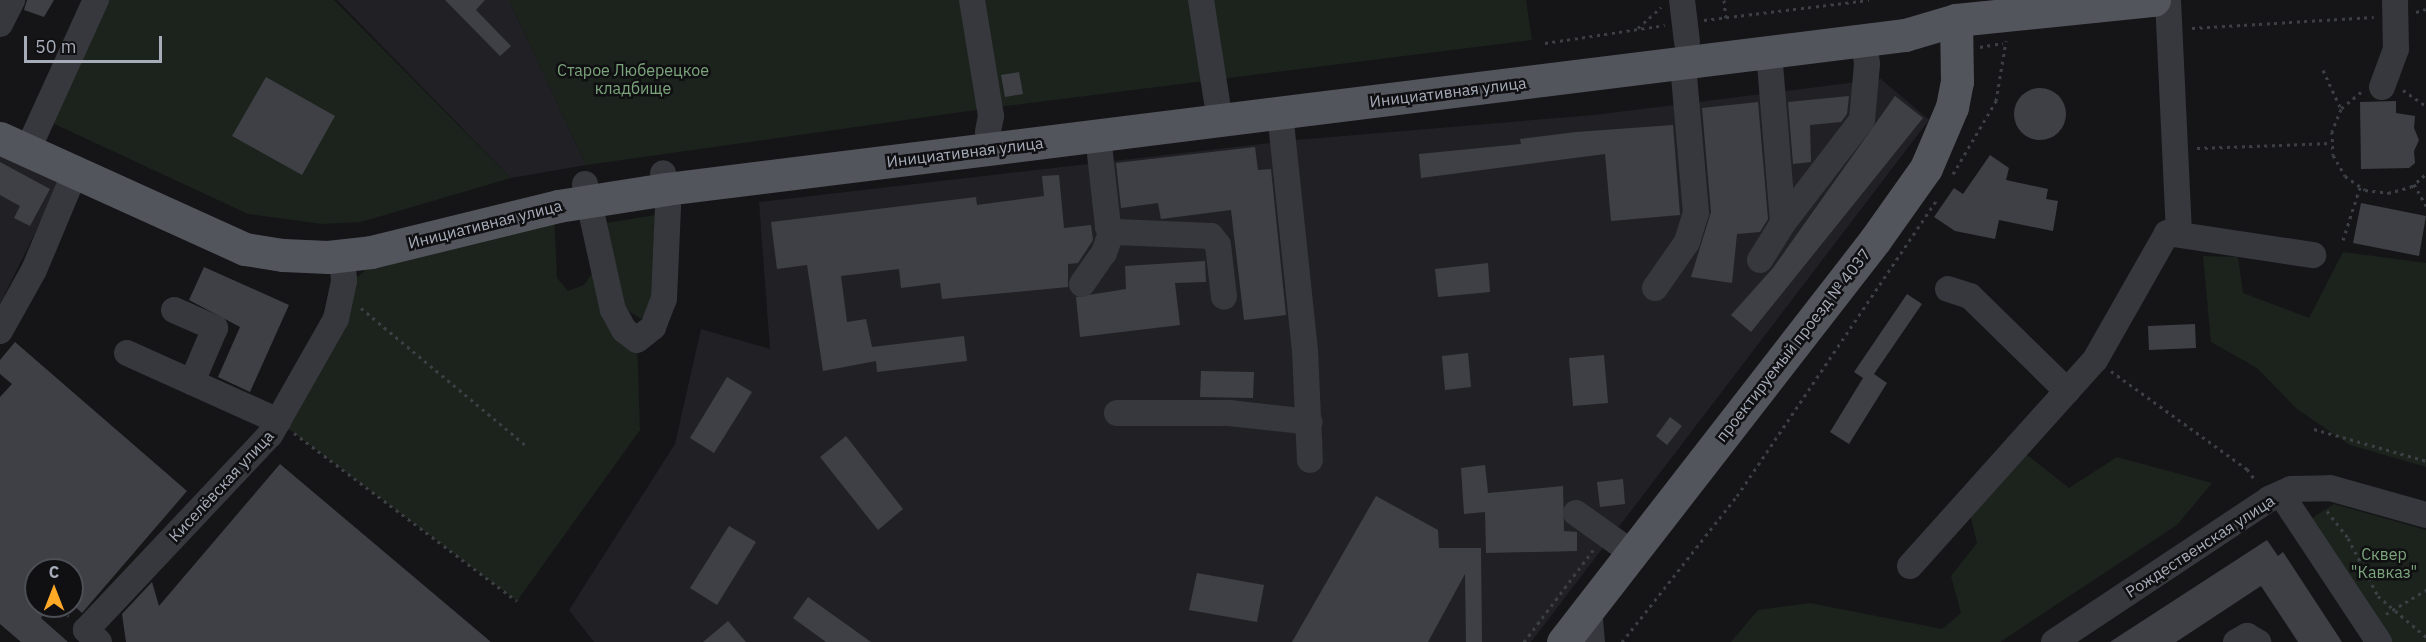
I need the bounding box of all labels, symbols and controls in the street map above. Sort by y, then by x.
scale bar [27,24,165,62]
text: 50 m [35,35,77,58]
park label: Старое Люберецкое кладбище [557,60,709,98]
street label: Инициативная улица [1368,73,1528,111]
street label: Инициативная улица [885,133,1045,171]
street label: Инициативная улица [406,196,564,252]
street label: проектируемый проезд № 4037 [1712,245,1874,445]
street label: Киселёвская улица [164,426,278,546]
street label: Рождественская улица [2122,491,2278,601]
park label: Сквер "Кавказ" [2351,544,2417,582]
north arrow [24,558,84,618]
text: С [49,562,59,582]

